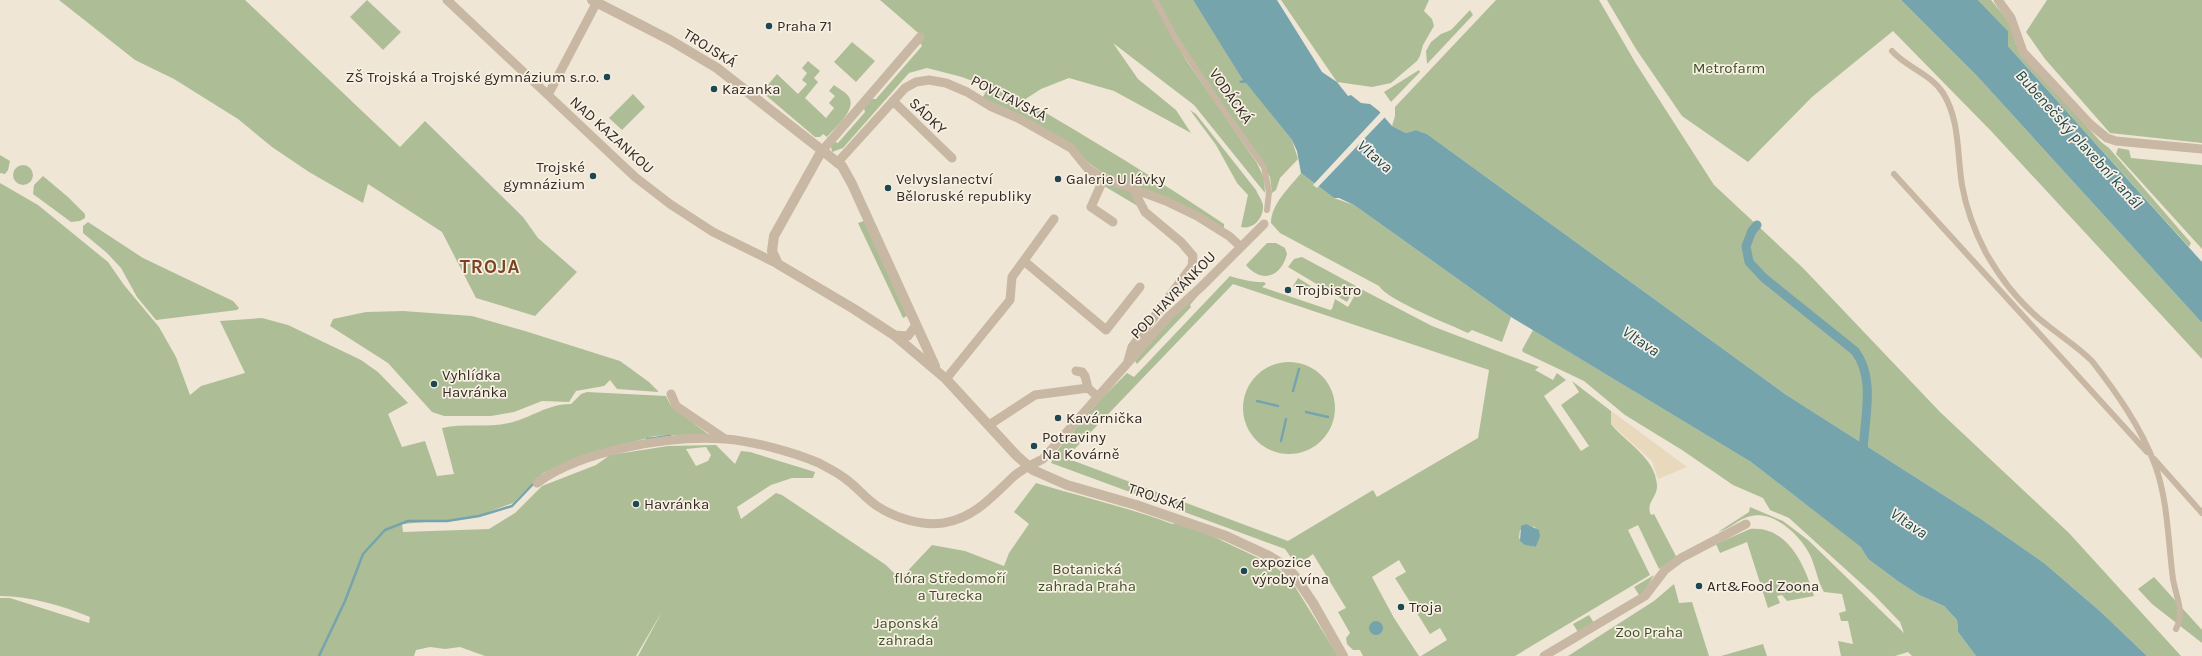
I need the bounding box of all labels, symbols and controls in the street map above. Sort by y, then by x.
place label: Praha 71 [777,17,832,35]
marker: Praha 71 [764,21,774,31]
street label: TROJSKÁ [680,25,740,72]
park label: Metrofarm [1693,59,1765,77]
street label: VODÁCKÁ [1205,65,1257,127]
water label: Bubenečský plavební kanál [2012,66,2146,212]
place label: ZŠ Trojská a Trojské gymnázium s.r.o. [346,68,599,86]
street label: POVLTAVSKÁ [968,71,1050,125]
marker: ZŠ Trojská a Trojské gymnázium s.r.o. [602,72,612,82]
place label: Kazanka [722,80,781,98]
marker: Kazanka [709,84,719,94]
street label: NAD KAZANKOU [566,93,658,177]
street label: SÁDKY [906,94,951,139]
water label: Vltava [1353,135,1397,177]
place label: Trojské gymnázium [503,158,585,193]
place label: Velvyslanectví Běloruské republiky [896,170,1031,205]
place label: Galerie U lávky [1066,170,1166,188]
marker: Trojské gymnázium [588,171,598,181]
marker: Galerie U lávky [1053,174,1063,184]
marker: Velvyslanectví Běloruské republiky [883,183,893,193]
street label: POD HAVRÁNKOU [1127,247,1219,343]
district label: TROJA [460,256,520,278]
place label: Trojbistro [1296,281,1361,299]
marker: Trojbistro [1283,285,1293,295]
water label: Vltava [1619,322,1663,360]
place label: Vyhlídka Havránka [442,366,507,401]
marker: Vyhlídka Havránka [429,379,439,389]
place label: Kavárnička [1066,409,1143,427]
marker: Kavárnička [1053,413,1063,423]
place label: Potraviny Na Kovárně [1042,428,1119,463]
marker: Potraviny Na Kovárně [1029,441,1039,451]
street label: TROJSKÁ [1126,479,1188,515]
place label: Havránka [644,495,709,513]
marker: Havránka [631,499,641,509]
water label: Vltava [1887,504,1931,542]
place label: expozice výroby vína [1252,553,1329,588]
park label: Botanická zahrada Praha [1038,560,1136,595]
marker: expozice výroby vína [1239,566,1249,576]
park label: flóra Středomoří a Turecka [894,569,1006,604]
place label: Art&Food Zoona [1707,577,1819,595]
marker: Art&Food Zoona [1694,581,1704,591]
place label: Troja [1409,598,1442,616]
marker: Troja [1396,602,1406,612]
park label: Japonská zahrada [874,614,938,649]
park label: Zoo Praha [1615,623,1683,641]

